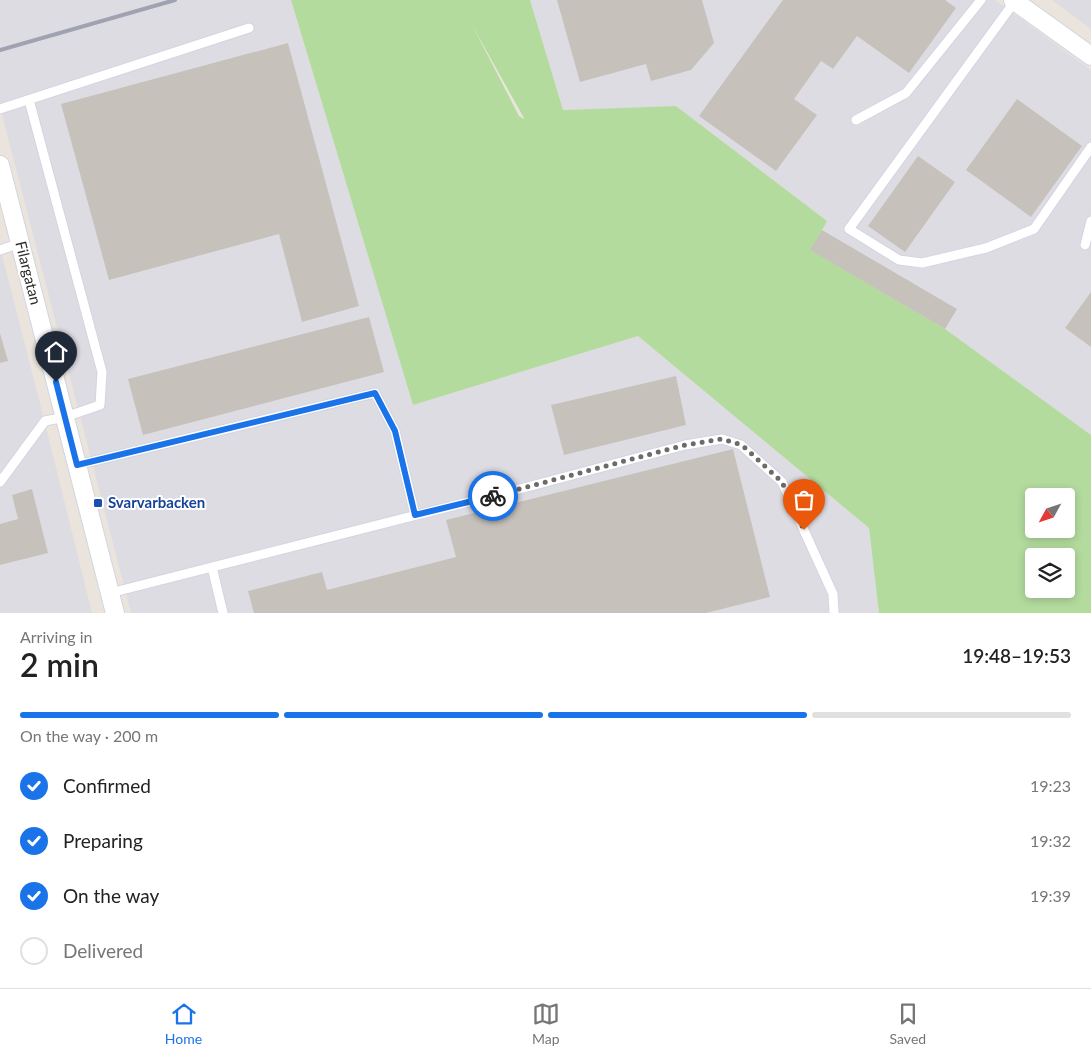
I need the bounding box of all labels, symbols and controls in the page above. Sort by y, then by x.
street label: Filargatan [12,239,46,306]
pin [35,331,77,382]
icon: home [42,338,70,366]
courier [468,471,518,521]
pin [783,479,825,530]
icon: bike [479,482,507,510]
icon: bag [790,486,818,514]
north arrow [1025,488,1075,538]
map controls [1025,488,1075,598]
place label: Svarvarbacken [108,493,205,511]
marker: Svarvarbacken [92,497,104,509]
button: layers [1025,548,1075,598]
text: Arriving in [20,627,93,646]
text: 19:48–19:53 [962,644,1071,667]
text: 2 min [20,645,99,684]
text: On the way · 200 m [20,726,158,745]
icon: check [20,772,48,800]
text: Confirmed [63,774,151,797]
text: 19:23 [1030,776,1071,795]
icon: check [20,827,48,855]
text: Preparing [63,829,143,852]
text: 19:32 [1030,831,1071,850]
icon: check [20,882,48,910]
text: On the way [63,884,159,907]
text: 19:39 [1030,886,1071,905]
text: Delivered [63,939,143,962]
tab: Home [165,1000,202,1047]
tab: Map [532,1000,560,1047]
tab: Saved [890,1000,926,1047]

